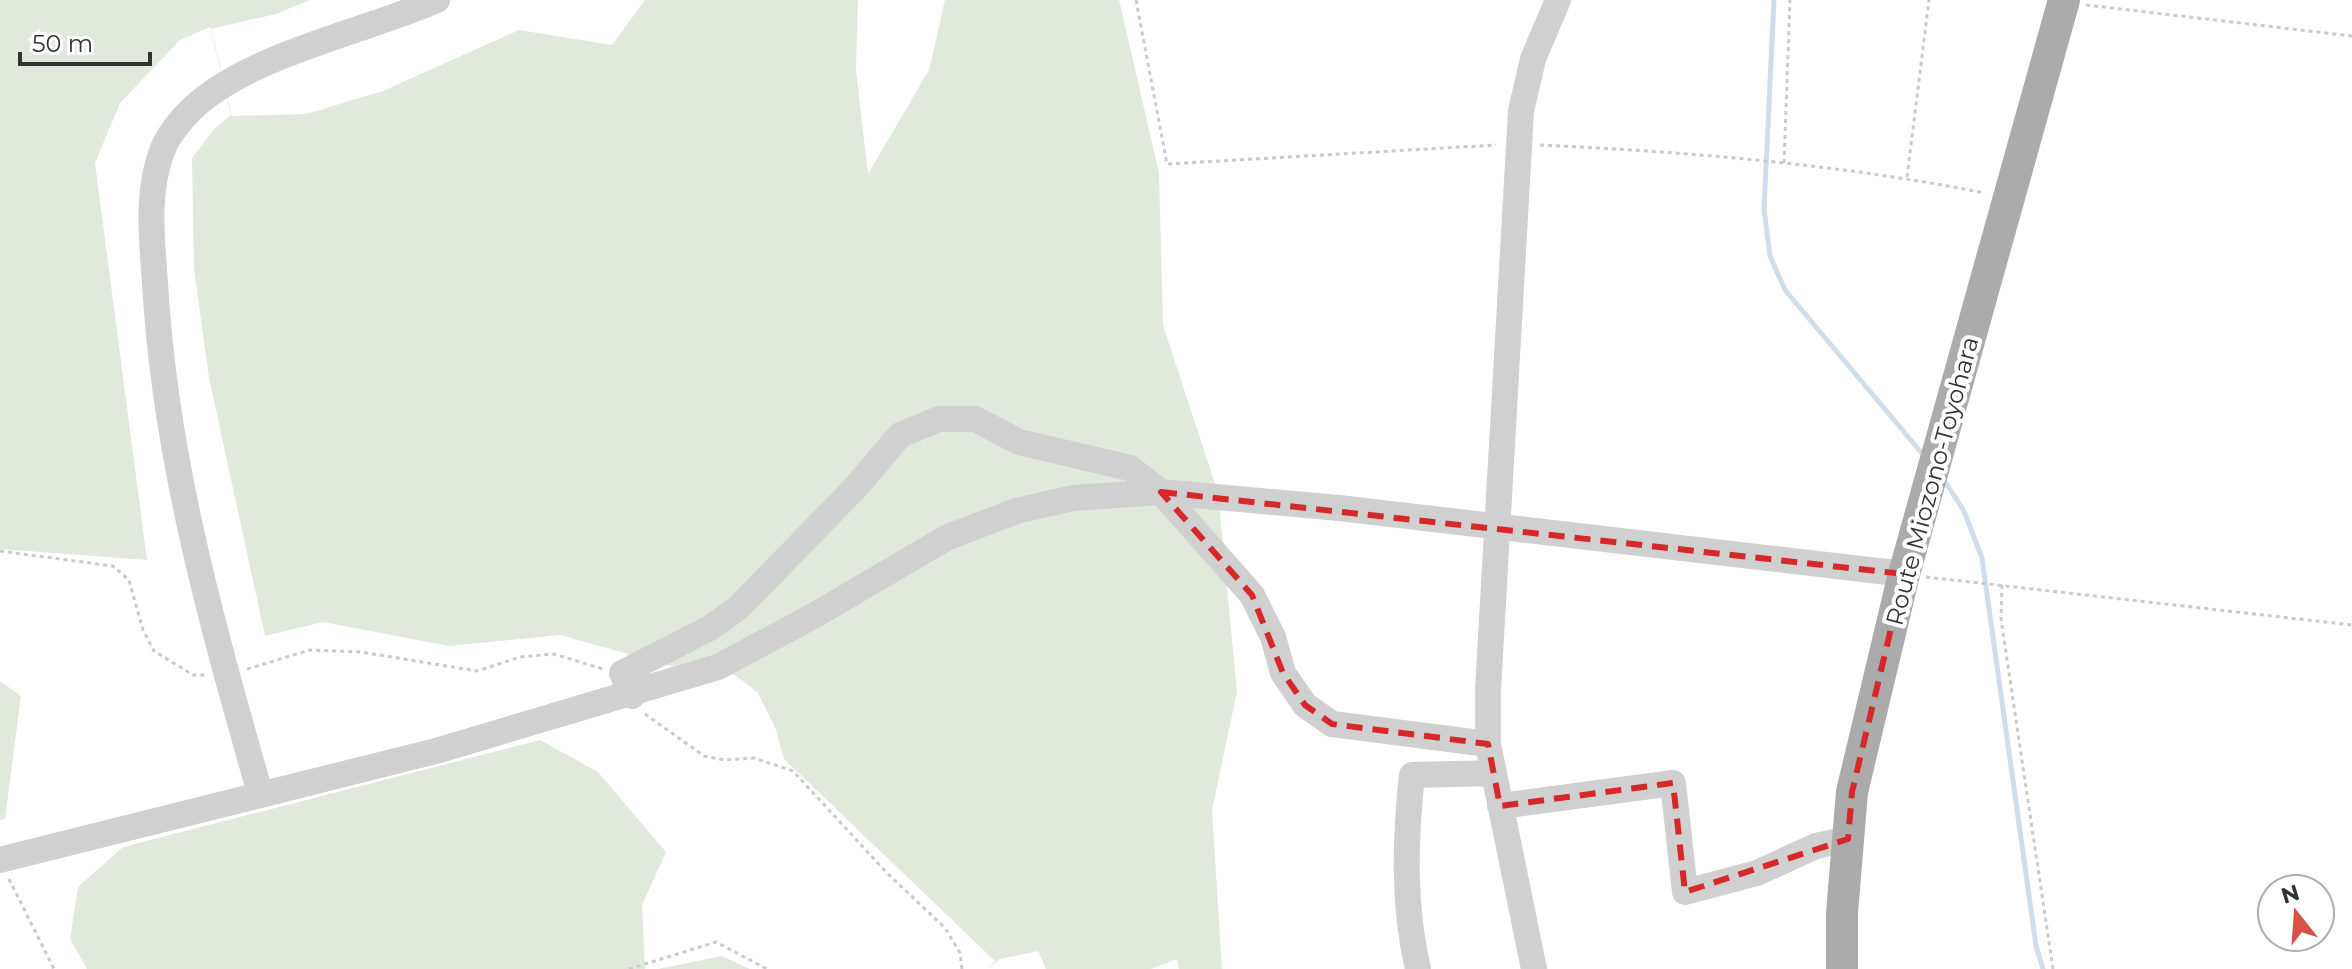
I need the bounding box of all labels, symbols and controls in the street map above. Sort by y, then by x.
scale bar [20,16,150,66]
text: 50 m [32,29,93,58]
street label: Route Miozono-Toyohara [1879,333,1985,629]
north arrow [2256,873,2336,953]
text: N [2278,879,2303,910]

